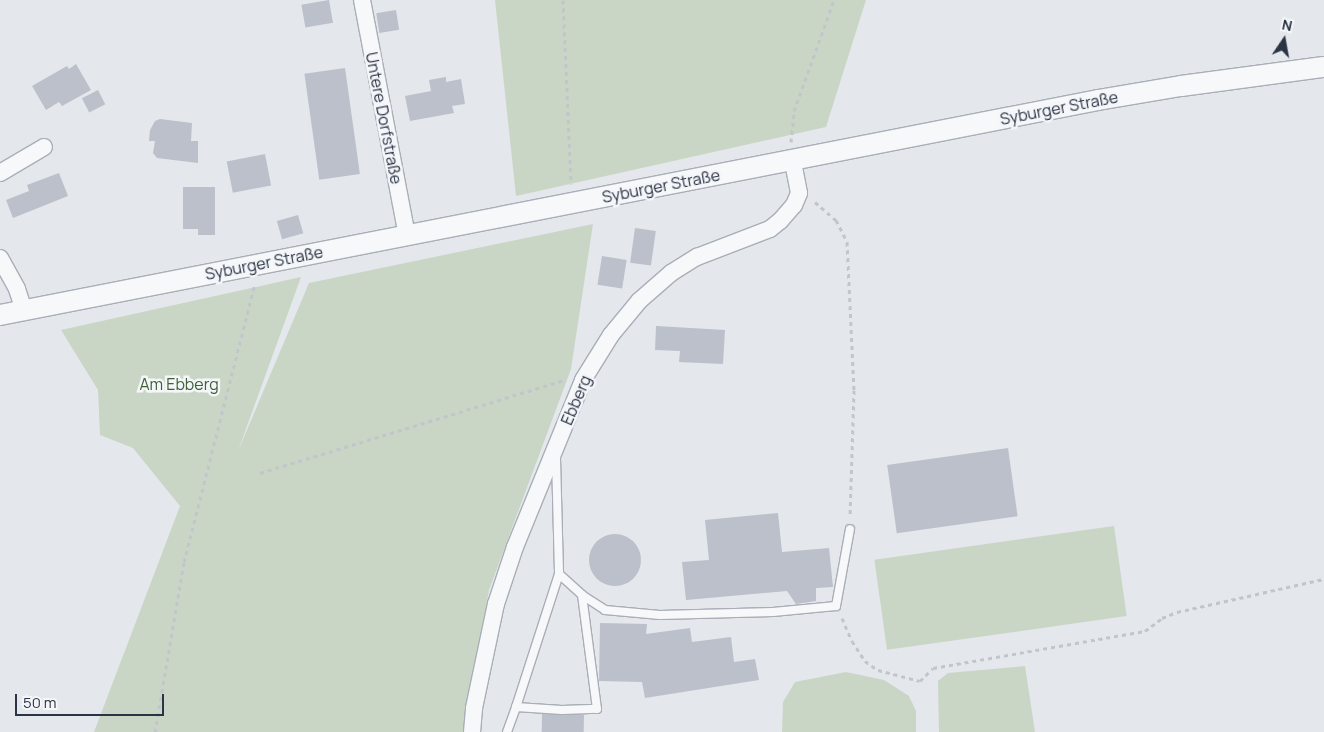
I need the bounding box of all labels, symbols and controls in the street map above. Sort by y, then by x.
north arrow [1259,15,1309,65]
text: N [1280,15,1294,35]
street label: Untere Dorfstraße [362,50,406,186]
street label: Syburger Straße [998,87,1120,129]
street label: Syburger Straße [600,165,722,207]
street label: Syburger Straße [203,242,325,284]
street label: Ebberg [557,372,595,428]
park label: Am Ebberg [139,374,219,394]
scale bar [18,684,166,716]
text: 50 m [23,692,57,713]

